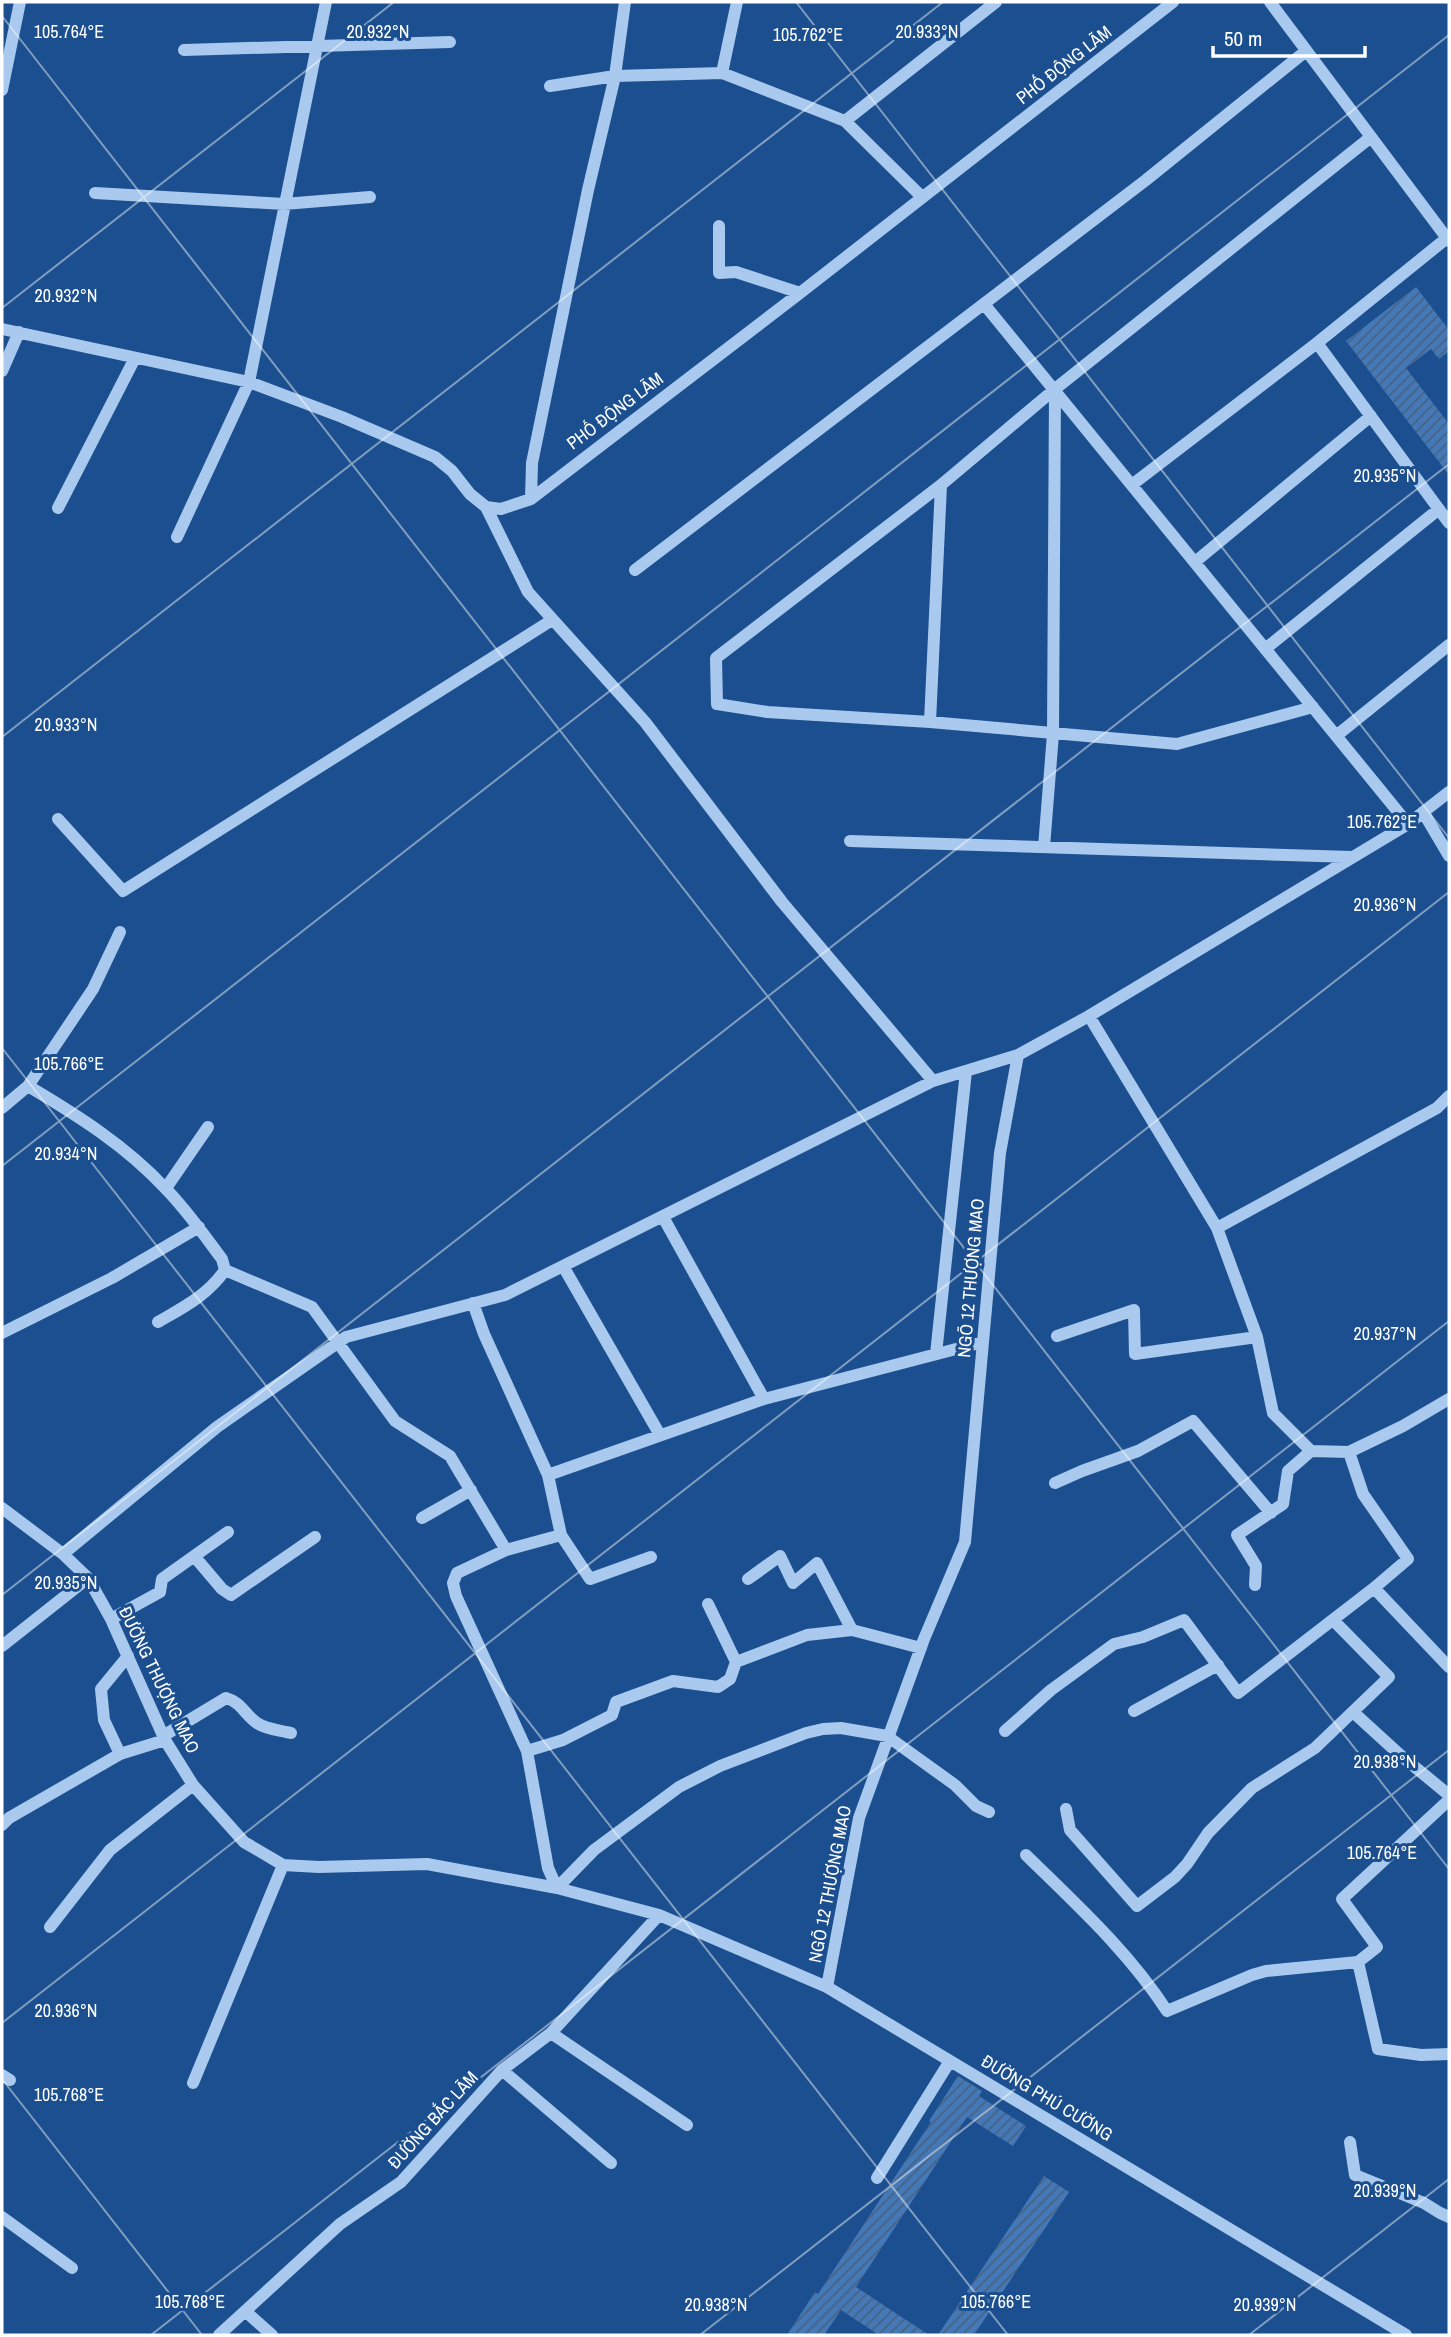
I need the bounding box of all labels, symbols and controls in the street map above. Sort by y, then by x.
scale bar [1213,14,1365,58]
text: 105.764°E [34,19,104,44]
text: 20.932°N [347,19,410,44]
text: 20.933°N [896,19,959,44]
street label: PHỐ ĐỘNG LÃM [1011,19,1117,110]
text: 105.762°E [773,22,843,47]
text: 50 m [1224,24,1262,53]
text: 20.932°N [35,283,98,308]
street label: PHỐ ĐỘNG LÃM [561,366,668,455]
text: 20.935°N [1354,463,1417,488]
text: 20.933°N [35,712,98,737]
text: 105.762°E [1347,809,1417,834]
text: 20.936°N [1354,892,1417,917]
text: 105.766°E [34,1051,104,1076]
text: 20.934°N [35,1141,98,1166]
street label: NGÕ 12 THƯỢNG MAO [951,1197,990,1359]
text: 20.937°N [1354,1321,1417,1346]
text: 20.935°N [35,1570,98,1595]
street label: ĐƯỜNG THƯỢNG MAO [113,1602,206,1757]
text: 20.938°N [1354,1749,1417,1774]
street label: NGÕ 12 THƯỢNG MAO [802,1803,857,1965]
text: 105.764°E [1347,1840,1417,1865]
text: 20.936°N [35,1998,98,2023]
street label: ĐƯỜNG PHÚ CƯỜNG [977,2048,1118,2147]
street label: ĐƯỜNG BẮC LÃM [382,2065,483,2174]
text: 105.768°E [34,2082,104,2107]
text: 20.939°N [1354,2178,1417,2203]
text: 105.768°E [155,2289,225,2314]
text: 105.766°E [961,2289,1031,2314]
text: 20.938°N [685,2292,748,2317]
text: 20.939°N [1234,2292,1297,2317]

